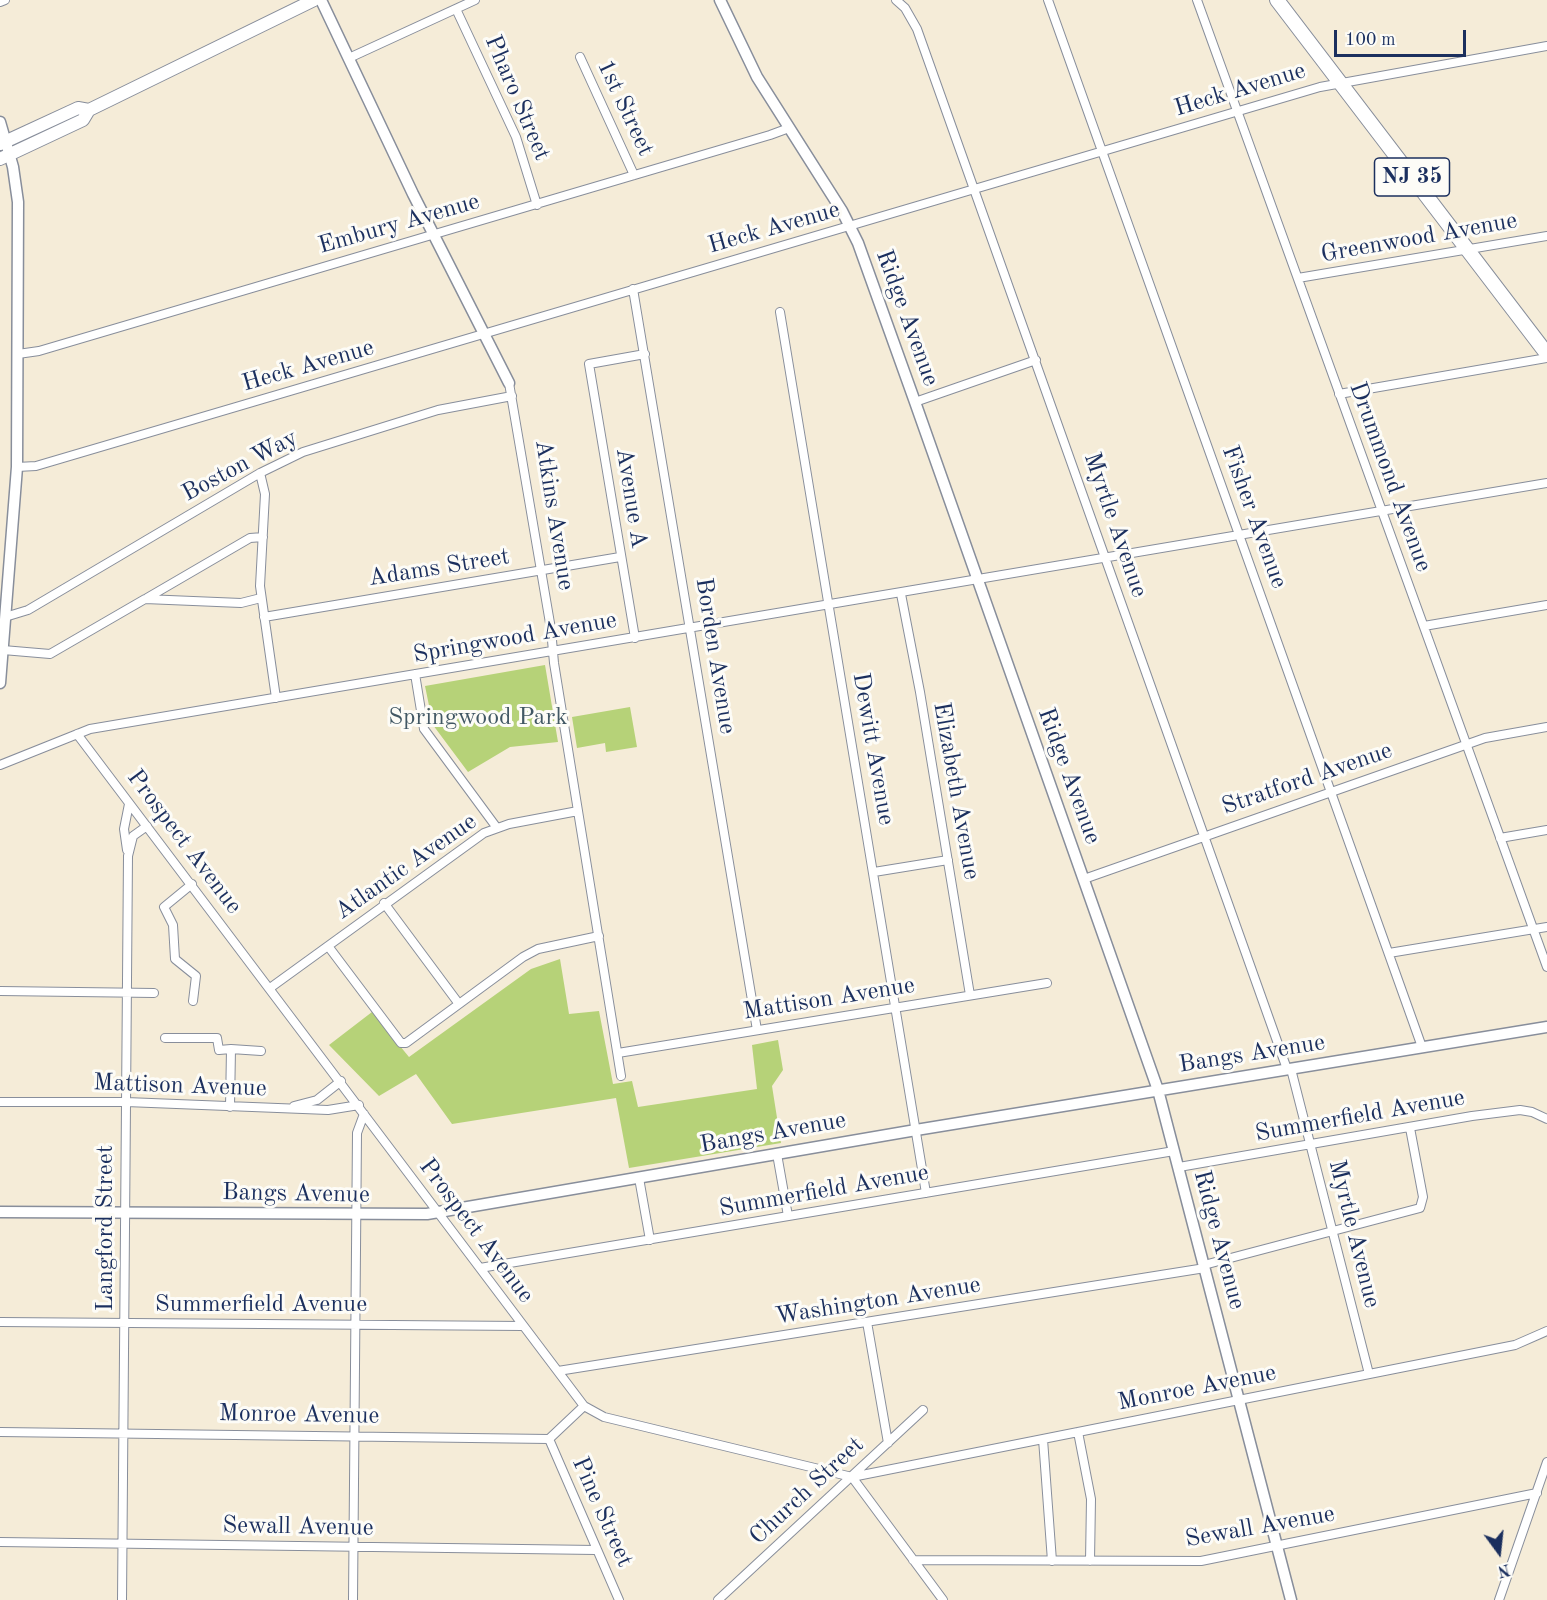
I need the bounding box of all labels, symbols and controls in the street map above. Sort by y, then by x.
scale bar [1337,18,1469,56]
street label: Pharo Street [478,31,556,165]
text: 100 m [1345,31,1396,49]
street label: 1st Street [590,55,660,161]
street label: Heck Avenue [1171,56,1309,124]
road number: NJ 35 [1374,158,1450,196]
street label: Embury Avenue [315,187,483,261]
street label: Heck Avenue [705,195,843,261]
street label: Greenwood Avenue [1319,207,1519,269]
street label: Ridge Avenue [869,246,945,390]
street label: Heck Avenue [239,333,377,399]
street label: Drummond Avenue [1342,378,1438,576]
street label: Boston Way [177,424,303,508]
street label: Atkins Avenue [528,438,580,592]
street label: Fisher Avenue [1215,442,1293,592]
street label: Avenue A [609,446,653,550]
street label: Myrtle Avenue [1077,449,1153,601]
street label: Adams Street [366,543,512,593]
street label: Borden Avenue [688,576,742,736]
street label: Springwood Avenue [411,606,619,670]
street label: Dewitt Avenue [845,670,901,828]
street label: Elizabeth Avenue [926,700,986,882]
park label: Springwood Park [388,704,568,732]
street label: Ridge Avenue [1031,704,1107,848]
street label: Stratford Avenue [1218,736,1396,822]
street label: Prospect Avenue [120,764,248,920]
street label: Atlantic Avenue [330,808,482,926]
street label: Mattison Avenue [741,971,917,1027]
street label: Bangs Avenue [1177,1028,1327,1080]
street label: Mattison Avenue [93,1069,267,1103]
street label: Summerfield Avenue [1253,1083,1467,1149]
street label: Bangs Avenue [698,1106,848,1160]
street label: Langford Street [92,1145,120,1311]
street label: Prospect Avenue [412,1153,540,1309]
street label: Myrtle Avenue [1322,1157,1386,1311]
street label: Summerfield Avenue [717,1158,931,1224]
street label: Ridge Avenue [1187,1167,1251,1313]
street label: Bangs Avenue [222,1178,370,1210]
street label: Washington Avenue [773,1271,983,1331]
street label: Summerfield Avenue [155,1291,367,1319]
street label: Monroe Avenue [1115,1359,1279,1417]
street label: Monroe Avenue [218,1399,380,1431]
street label: Church Street [744,1431,870,1551]
street label: Pine Street [565,1453,639,1571]
street label: Sewall Avenue [1183,1500,1337,1554]
street label: Sewall Avenue [222,1511,374,1543]
north arrow [1469,1522,1529,1582]
text: N [1496,1560,1512,1579]

